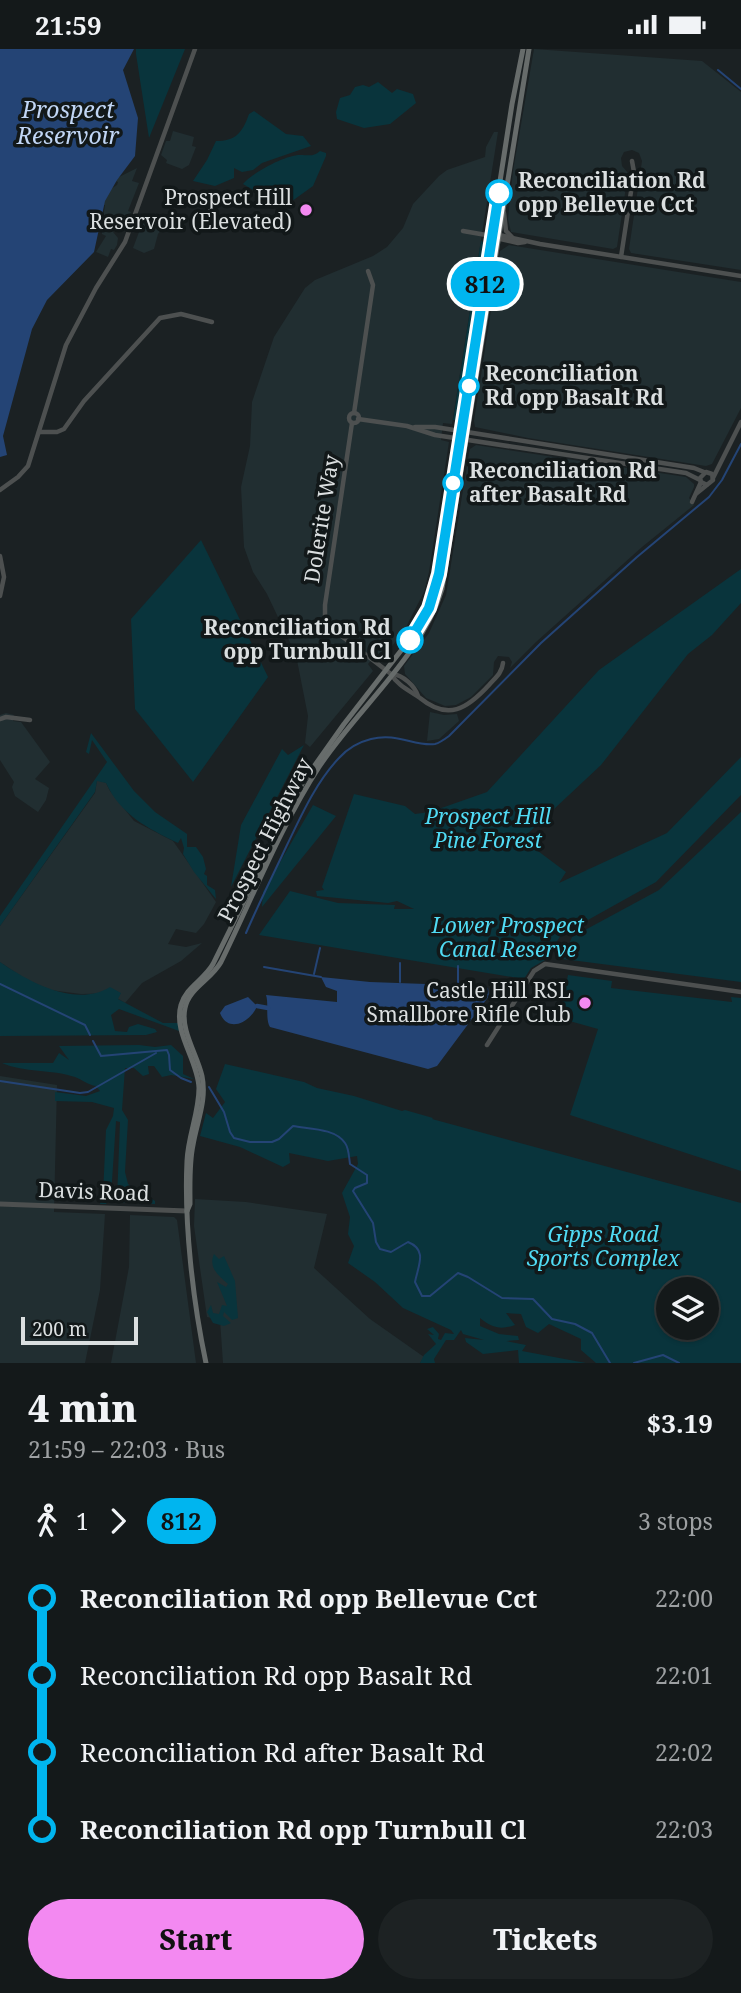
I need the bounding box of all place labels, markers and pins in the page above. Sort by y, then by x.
place label: Reconciliation Rd opp Bellevue Cct [518,166,706,218]
marker: Reconciliation Rd opp Bellevue Cct [486,180,512,206]
place label: Prospect Hill Reservoir (Elevated) [89,183,292,235]
marker: Prospect Hill Reservoir (Elevated) [298,202,314,218]
place label: Reconciliation Rd opp Basalt Rd [485,359,664,411]
marker: Reconciliation Rd opp Basalt Rd [459,376,479,396]
place label: Reconciliation Rd after Basalt Rd [469,456,657,508]
marker: Reconciliation Rd after Basalt Rd [443,473,463,493]
place label: Reconciliation Rd opp Turnbull Cl [203,613,392,665]
marker: Reconciliation Rd opp Turnbull Cl [397,627,423,653]
place label: Castle Hill RSL Smallbore Rifle Club [367,976,571,1028]
marker: Castle Hill RSL Smallbore Rifle Club [577,995,593,1011]

